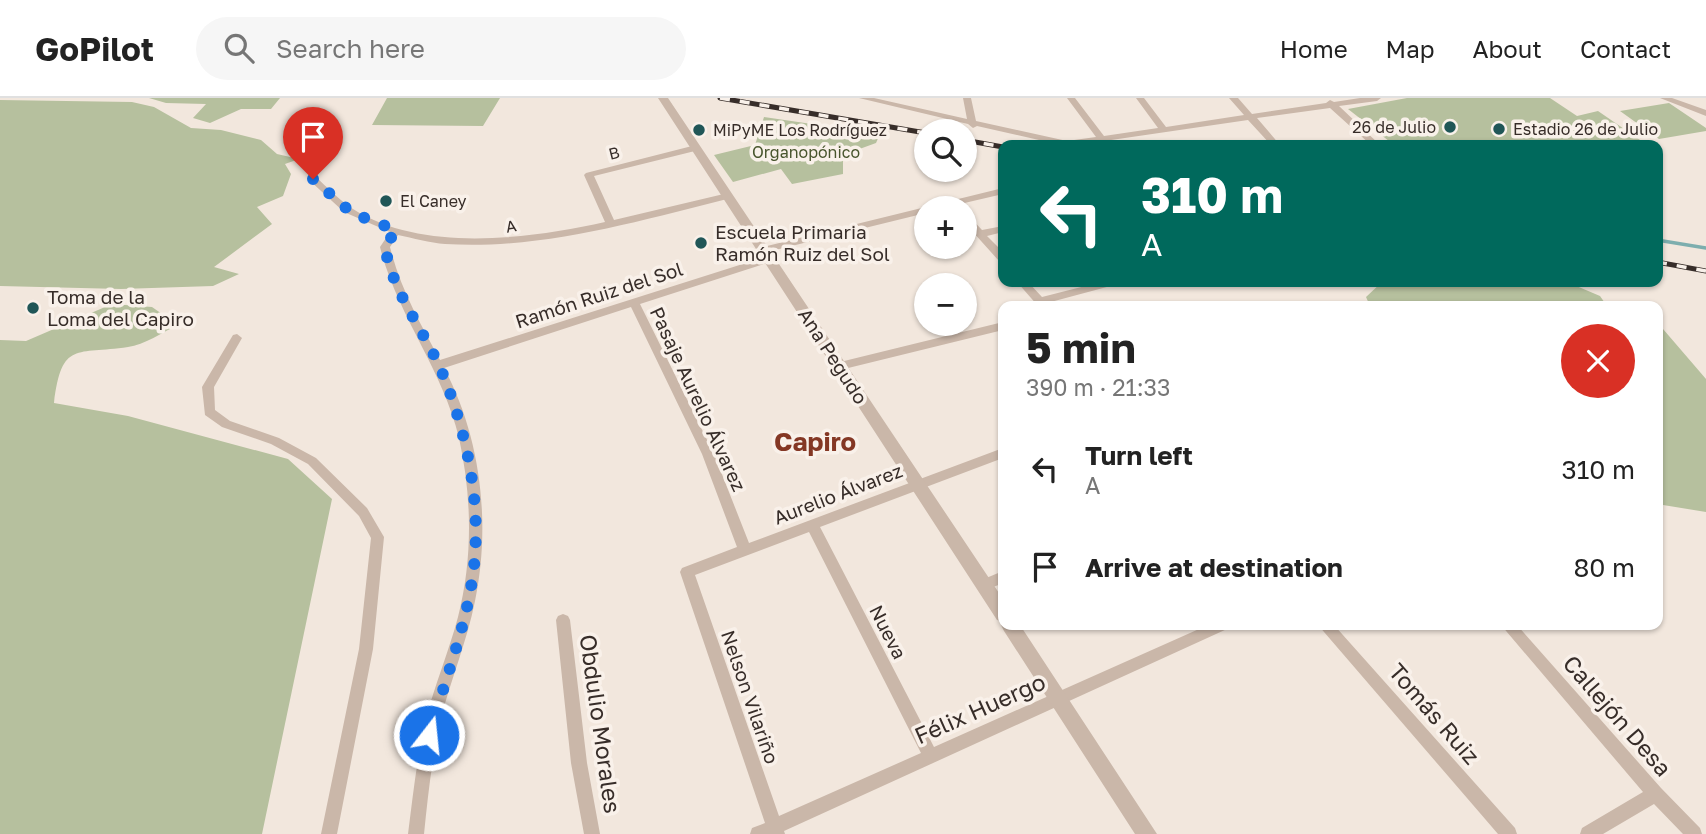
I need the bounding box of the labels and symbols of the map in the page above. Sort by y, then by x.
pin [283,107,343,179]
place label: 26 de Julio [1352,117,1436,137]
marker: 26 de Julio [1442,119,1458,135]
place label: Estadio 26 de Julio [1513,119,1658,139]
place label: MiPyME Los Rodríguez [713,120,887,140]
marker: Estadio 26 de Julio [1491,121,1507,137]
marker: MiPyME Los Rodríguez [691,122,707,138]
street label: B [606,142,622,164]
park label: Organopónico [752,142,860,162]
place label: El Caney [400,191,467,211]
marker: El Caney [378,193,394,209]
street label: A [504,215,518,237]
place label: Escuela Primaria Ramón Ruiz del Sol [715,220,890,265]
marker: Escuela Primaria Ramón Ruiz del Sol [693,235,709,251]
street label: Ramón Ruiz del Sol [512,257,686,332]
place label: Toma de la Loma del Capiro [47,285,194,330]
marker: Toma de la Loma del Capiro [25,300,41,316]
street label: Pasaje Aurelio Álvarez [646,303,751,495]
street label: Ana Pegudo [794,304,873,408]
district label: Capiro [774,426,856,457]
street label: Aurelio Álvarez [770,458,906,529]
street label: Nueva [865,601,912,663]
street label: Nelson Vilariño [717,627,784,767]
street label: Obdulio Morales [575,633,627,815]
street label: Callejón Desa [1558,649,1678,781]
street label: Tomás Ruiz [1383,657,1486,769]
street label: Félix Huergo [910,667,1049,749]
position arrow [392,698,466,772]

